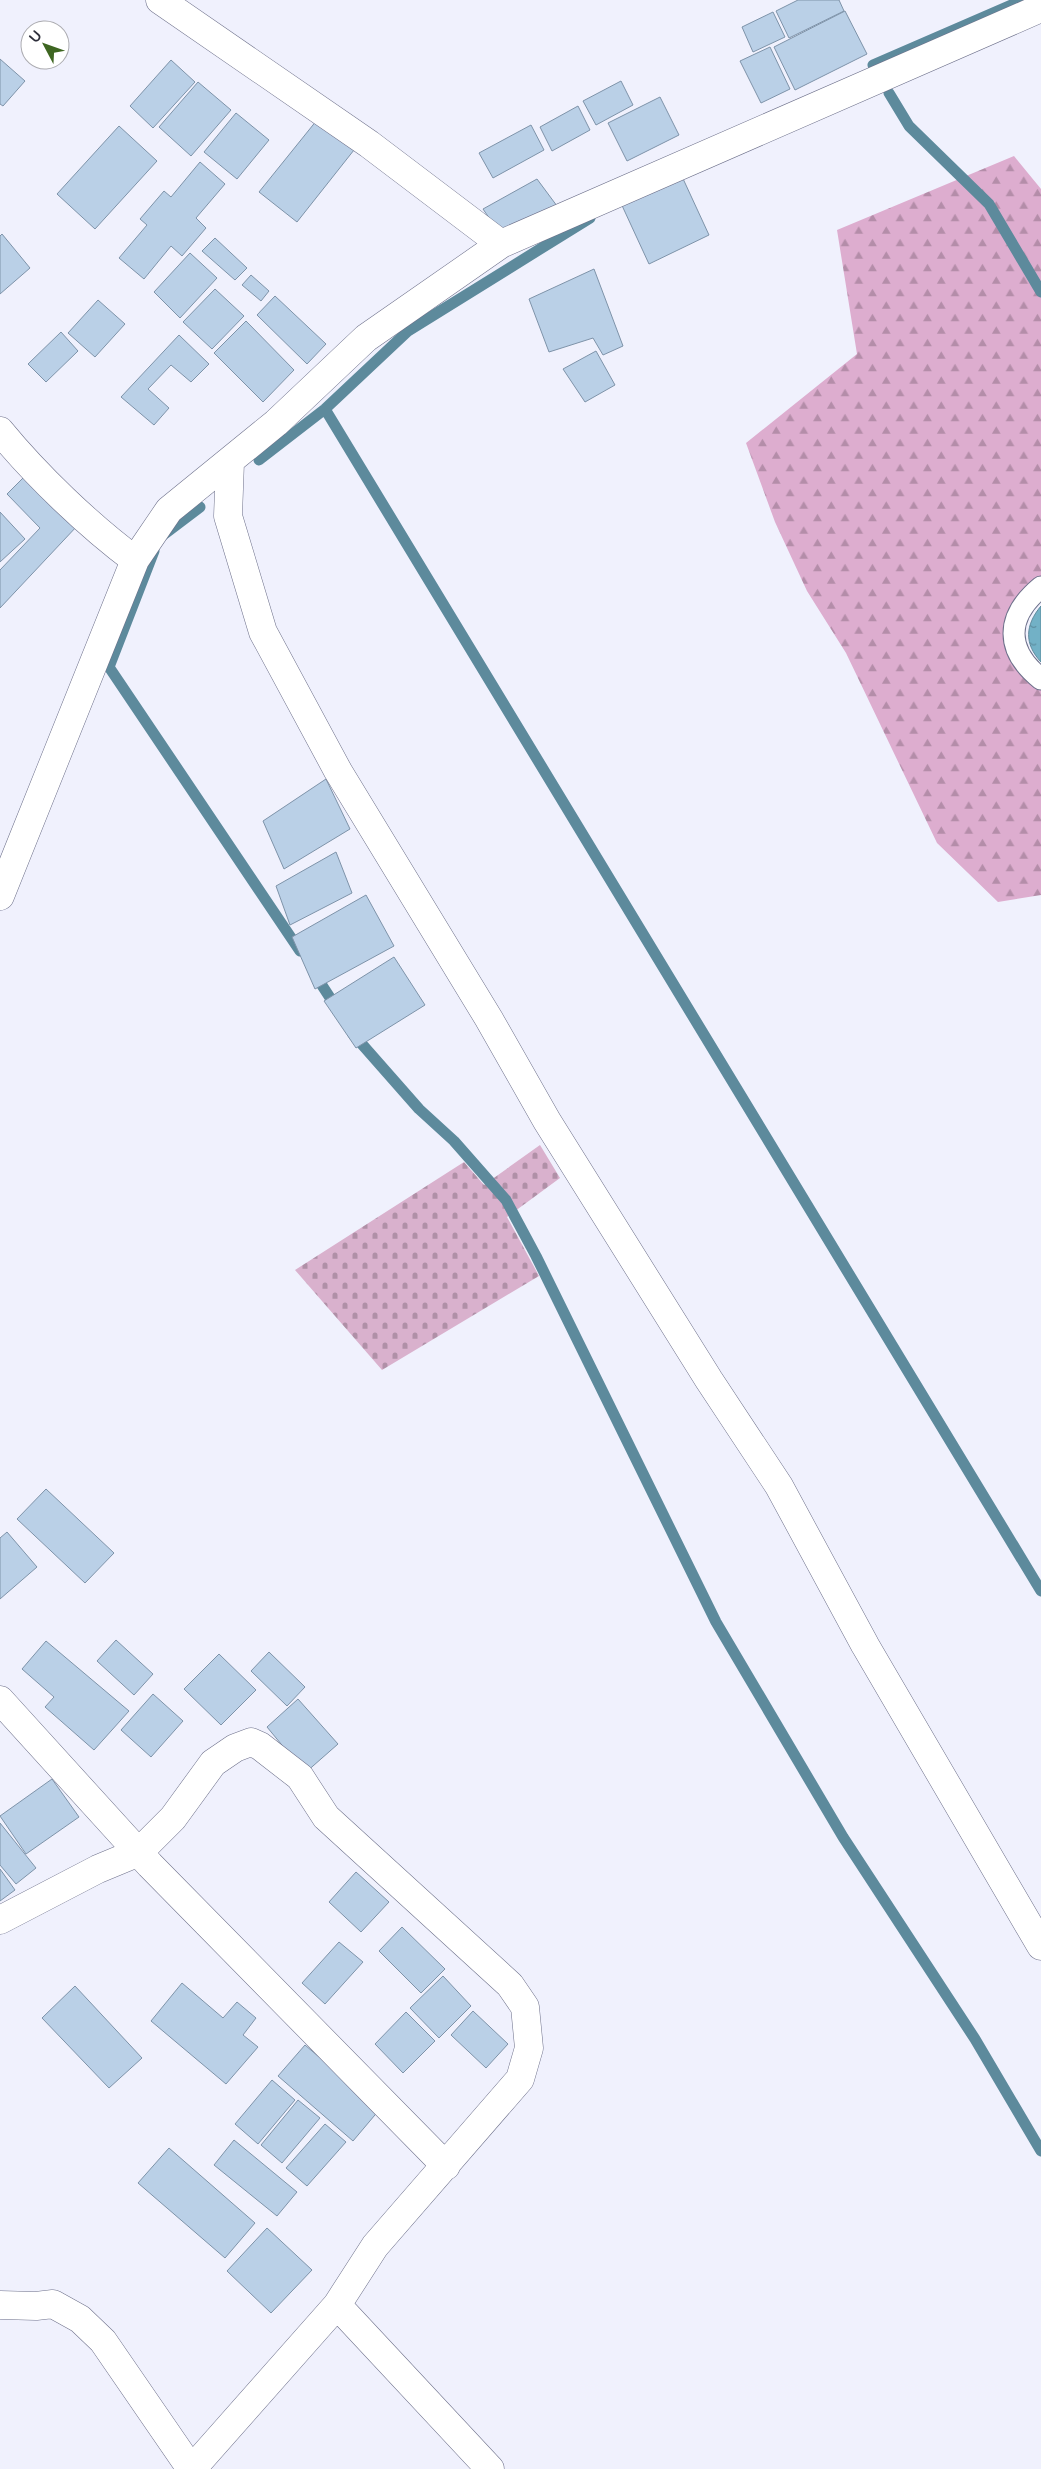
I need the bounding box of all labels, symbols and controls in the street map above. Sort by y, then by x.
north arrow [20,20,70,70]
text: U [26,27,45,46]

